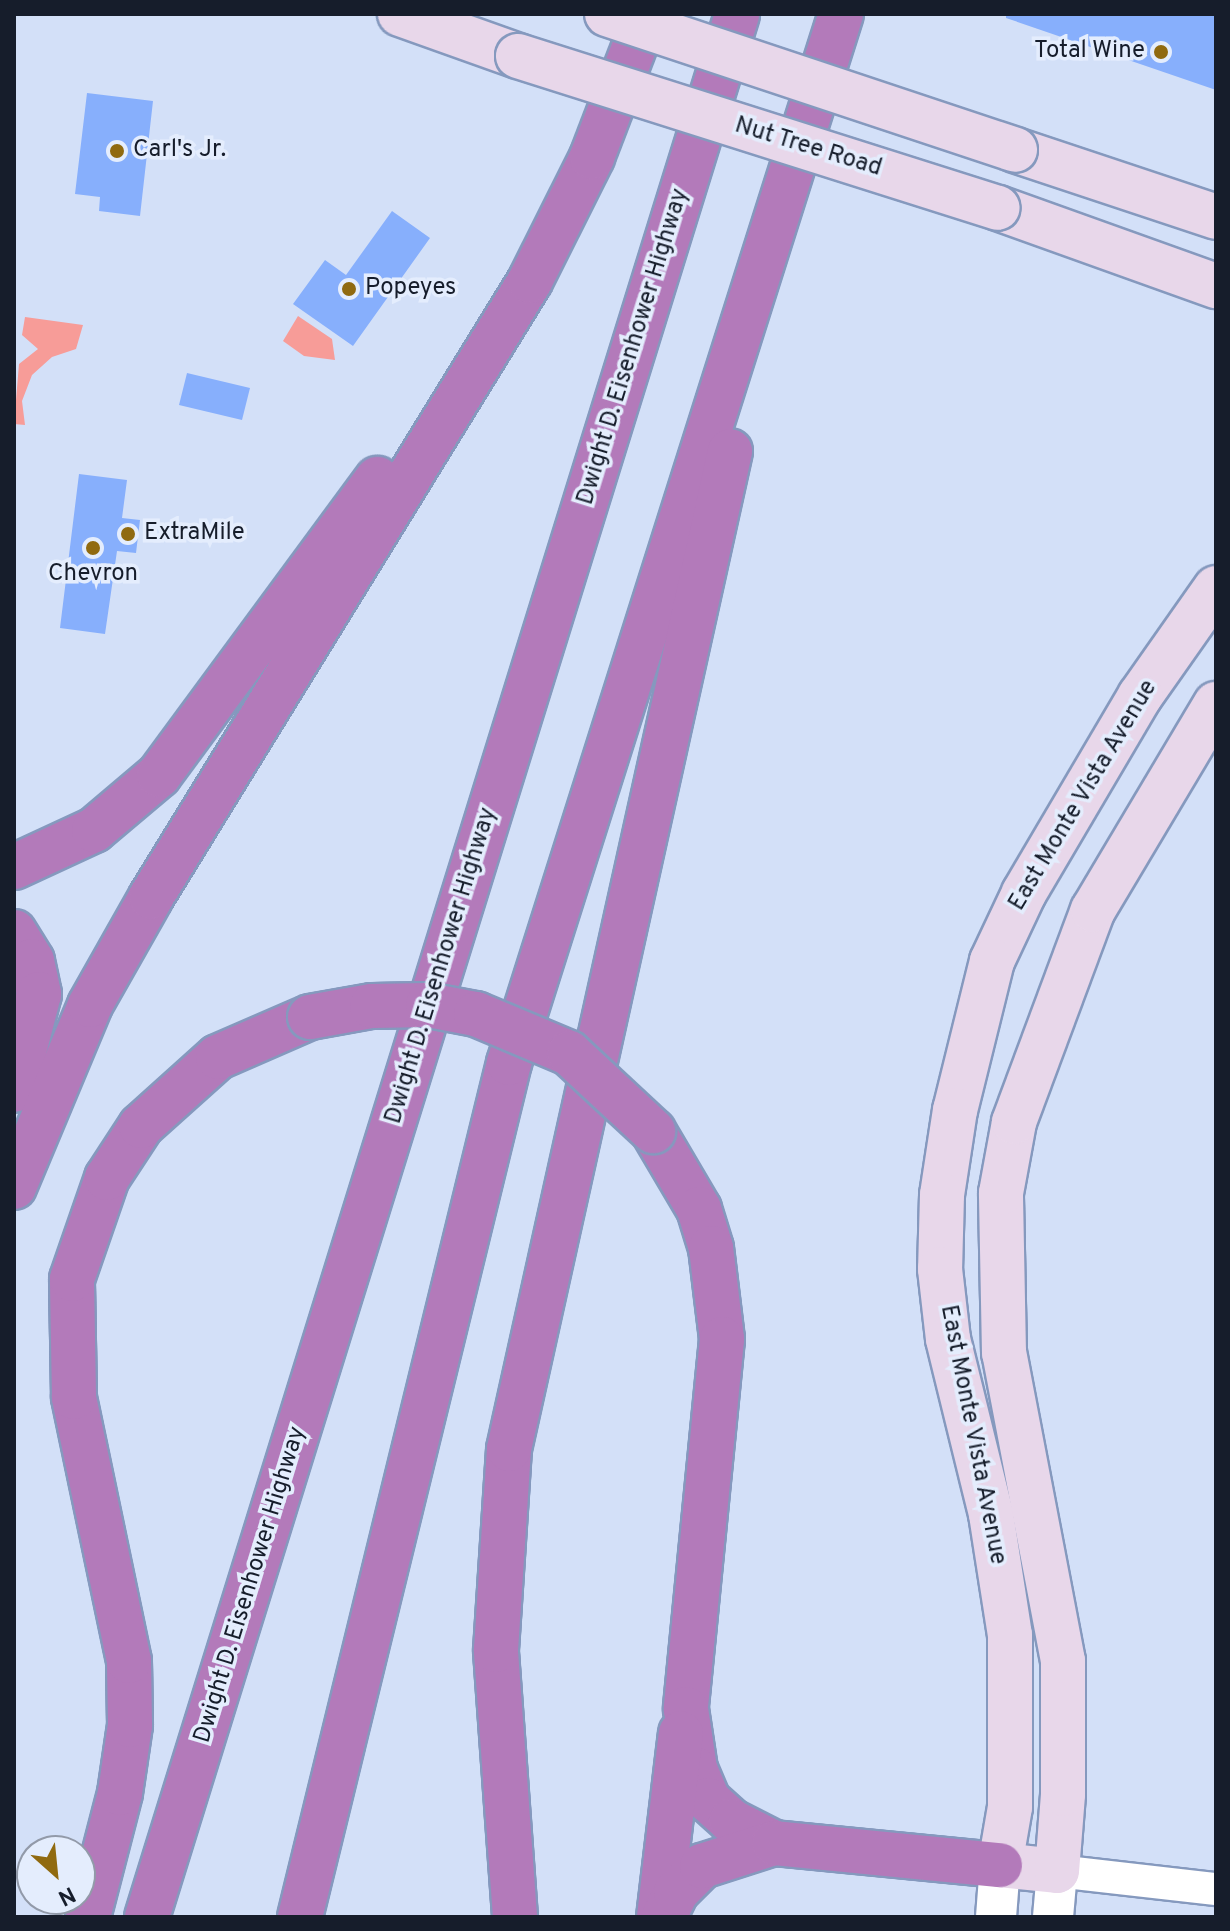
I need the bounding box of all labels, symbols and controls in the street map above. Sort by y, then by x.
place label: Total Wine [1034,38,1145,66]
marker: Total Wine [1152,43,1170,61]
street label: Nut Tree Road [730,112,886,184]
place label: Carl's Jr. [133,137,226,165]
marker: Carl's Jr. [108,142,126,160]
street label: Dwight D. Eisenhower Highway [572,185,696,509]
place label: Popeyes [365,275,456,303]
marker: Popeyes [340,280,358,298]
place label: ExtraMile [144,520,245,548]
marker: ExtraMile [119,525,137,543]
marker: Chevron [84,539,102,557]
place label: Chevron [48,561,138,589]
street label: East Monte Vista Avenue [1003,675,1165,917]
street label: Dwight D. Eisenhower Highway [380,804,504,1128]
street label: East Monte Vista Avenue [933,1302,1011,1568]
street label: Dwight D. Eisenhower Highway [189,1423,313,1747]
north arrow [16,1835,96,1915]
text: N [53,1879,79,1911]

